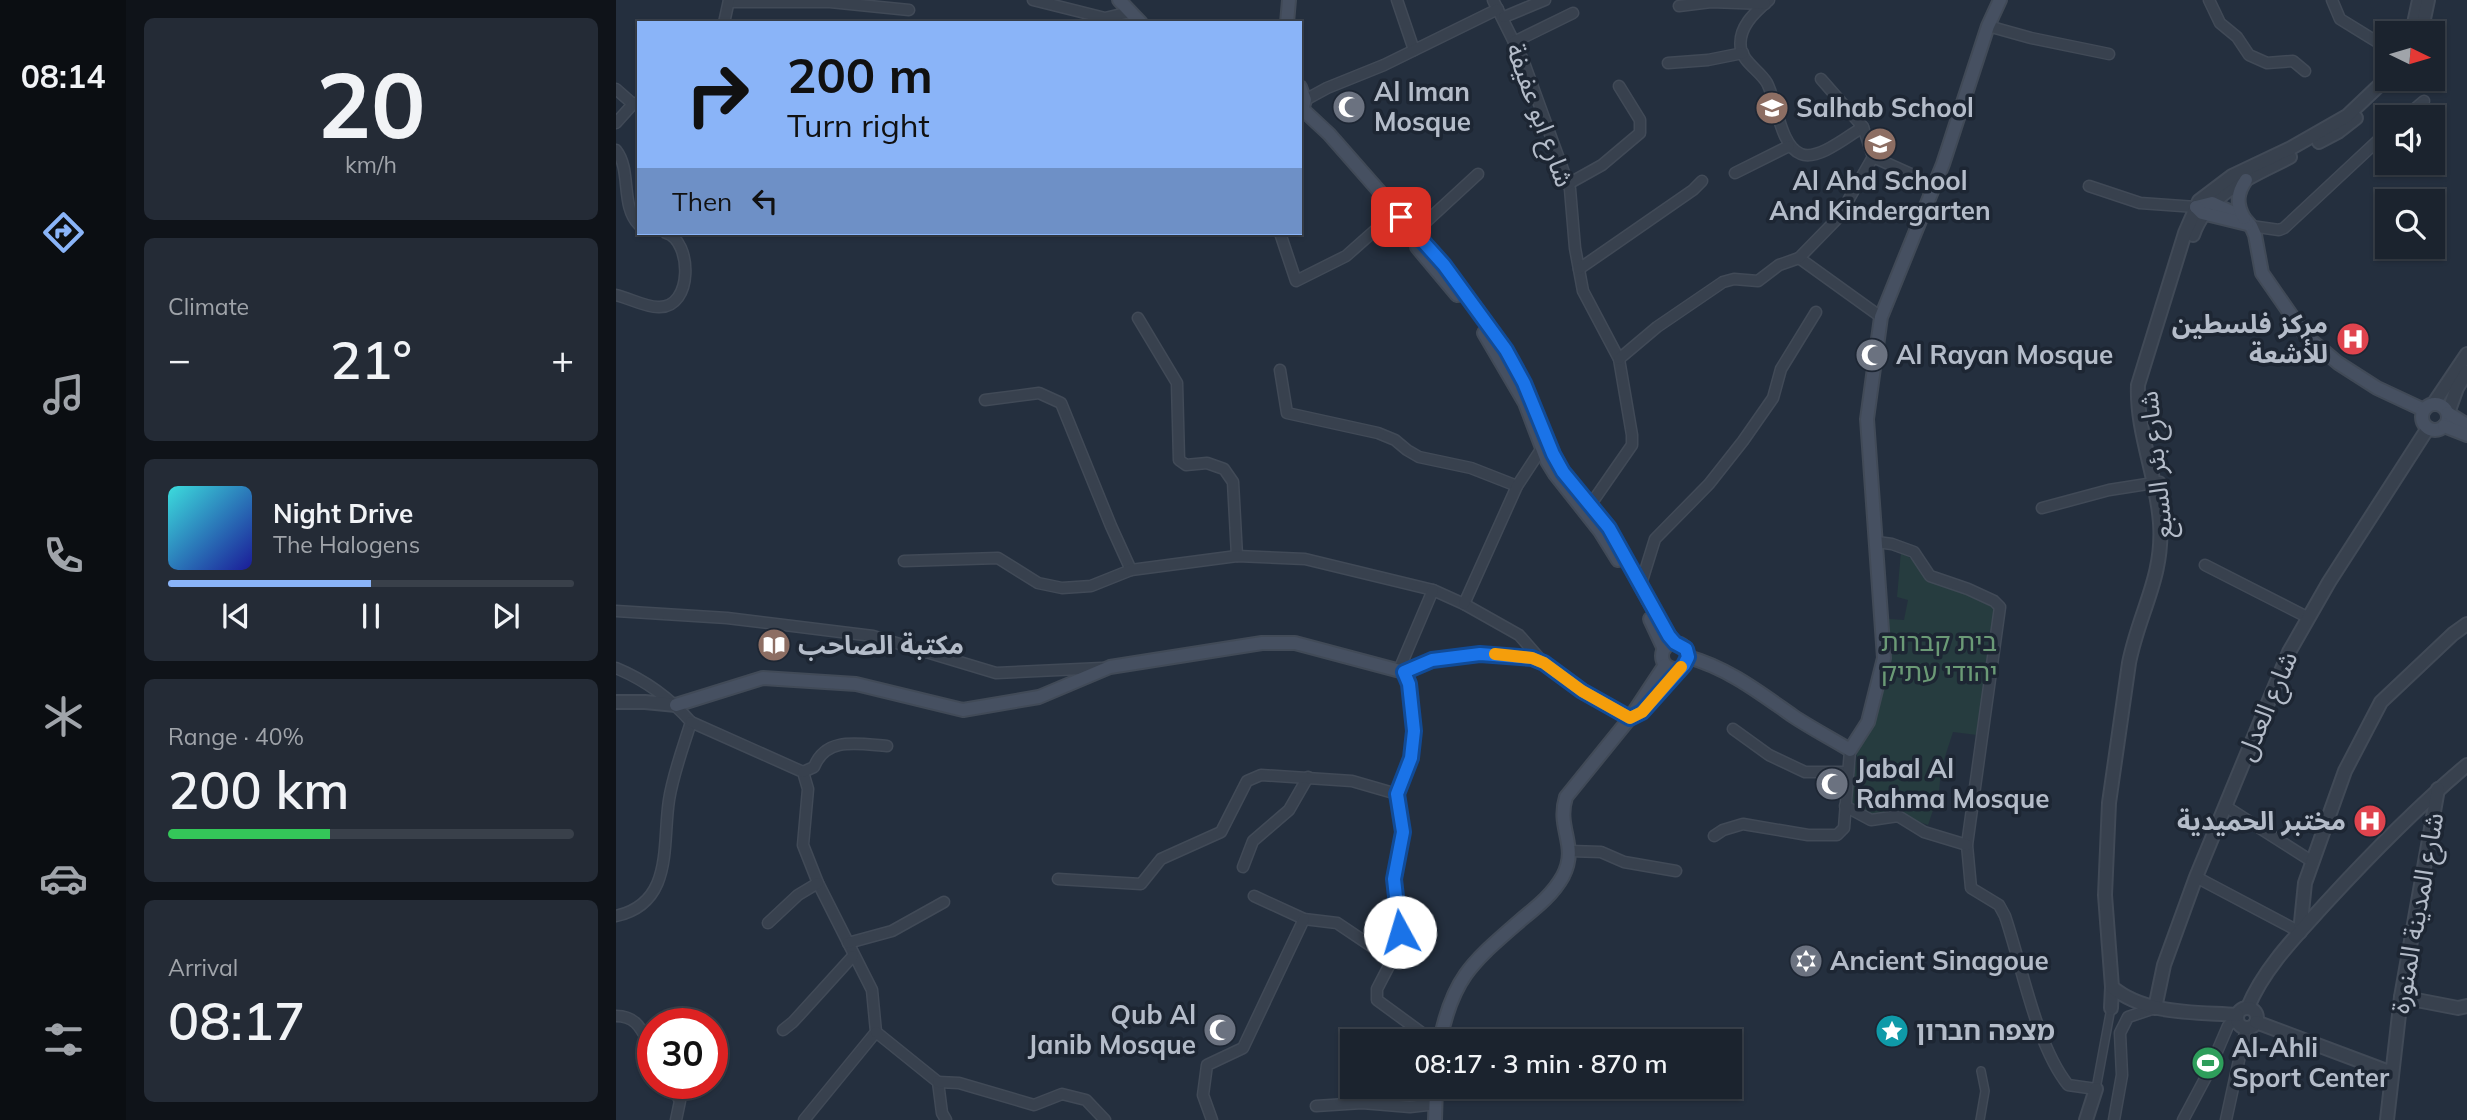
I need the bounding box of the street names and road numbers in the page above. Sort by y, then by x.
street label: شارع ابو عفيفة [1496,38,1582,192]
street label: شارع بئر السبع [2131,389,2184,540]
street label: شارع العدل [2229,646,2307,767]
street label: شارع المدينة المنورة [2383,810,2453,1017]

